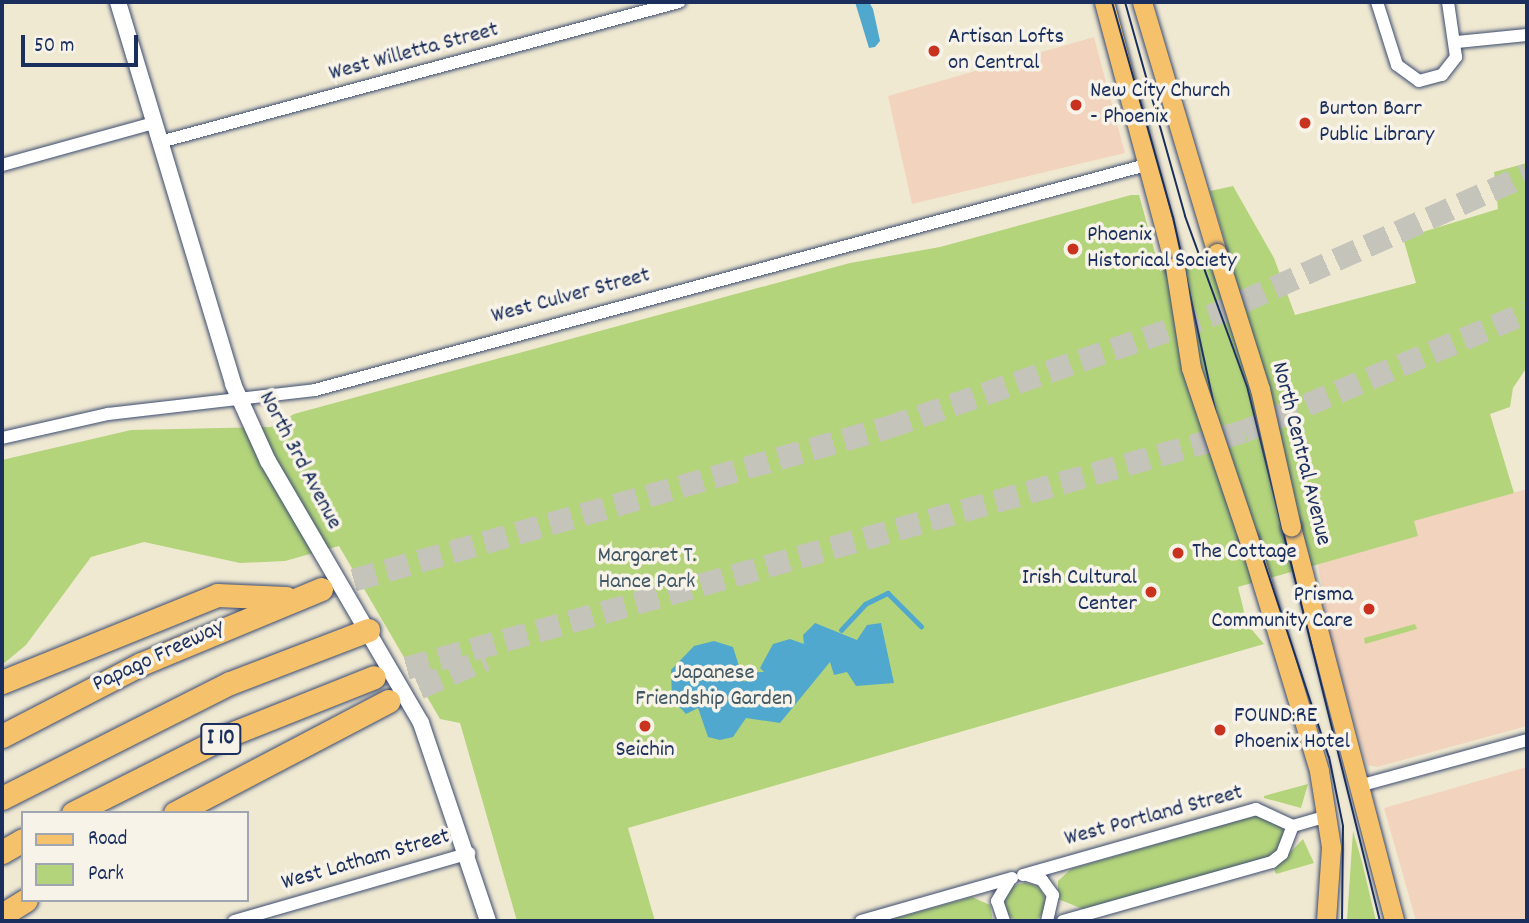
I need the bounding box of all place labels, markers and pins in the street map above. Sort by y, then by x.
place label: Artisan Lofts on Central [948,24,1064,78]
marker: Artisan Lofts on Central [926,43,942,59]
place label: New City Church - Phoenix [1090,78,1230,132]
place label: Burton Barr Public Library [1319,96,1434,150]
marker: New City Church - Phoenix [1068,97,1084,113]
marker: Burton Barr Public Library [1297,115,1313,131]
place label: Phoenix Historical Society [1087,222,1237,276]
marker: Phoenix Historical Society [1065,241,1081,257]
place label: The Cottage [1192,539,1297,567]
marker: The Cottage [1170,545,1186,561]
place label: Irish Cultural Center [1022,565,1137,619]
place label: Prisma Community Care [1211,582,1353,636]
marker: Irish Cultural Center [1143,584,1159,600]
marker: Prisma Community Care [1359,599,1379,619]
place label: FOUND:RE Phoenix Hotel [1234,703,1350,757]
marker: Seichin [637,718,653,734]
marker: FOUND:RE Phoenix Hotel [1212,722,1228,738]
place label: Seichin [615,737,675,765]

